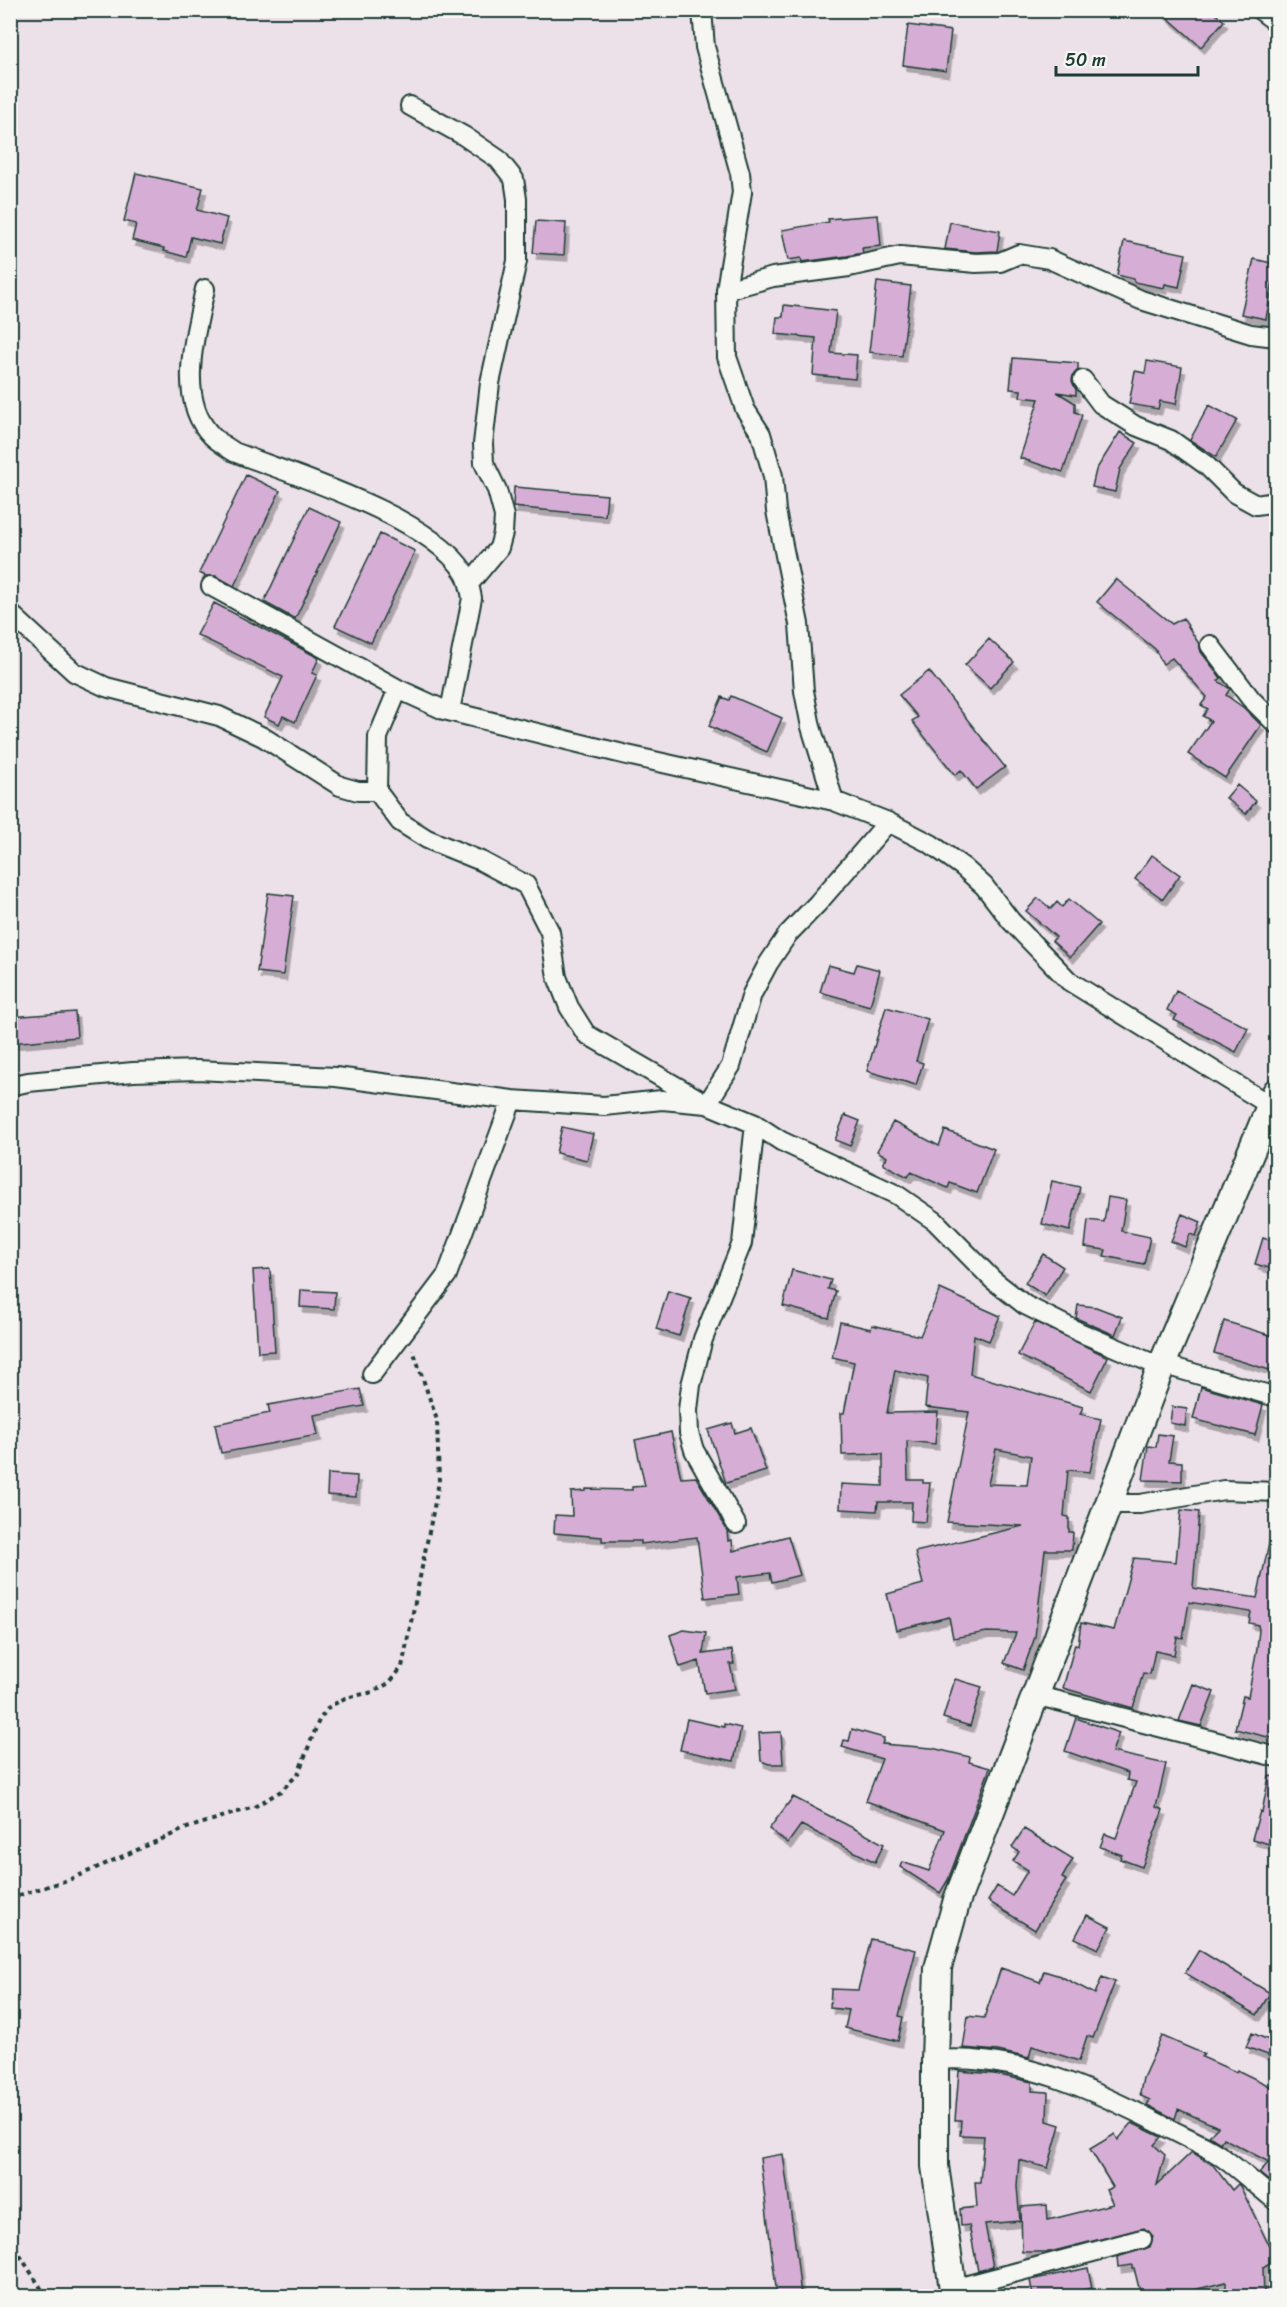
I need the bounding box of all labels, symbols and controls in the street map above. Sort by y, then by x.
scale bar [1056,39,1198,77]
text: 50 m [1065,44,1106,76]

